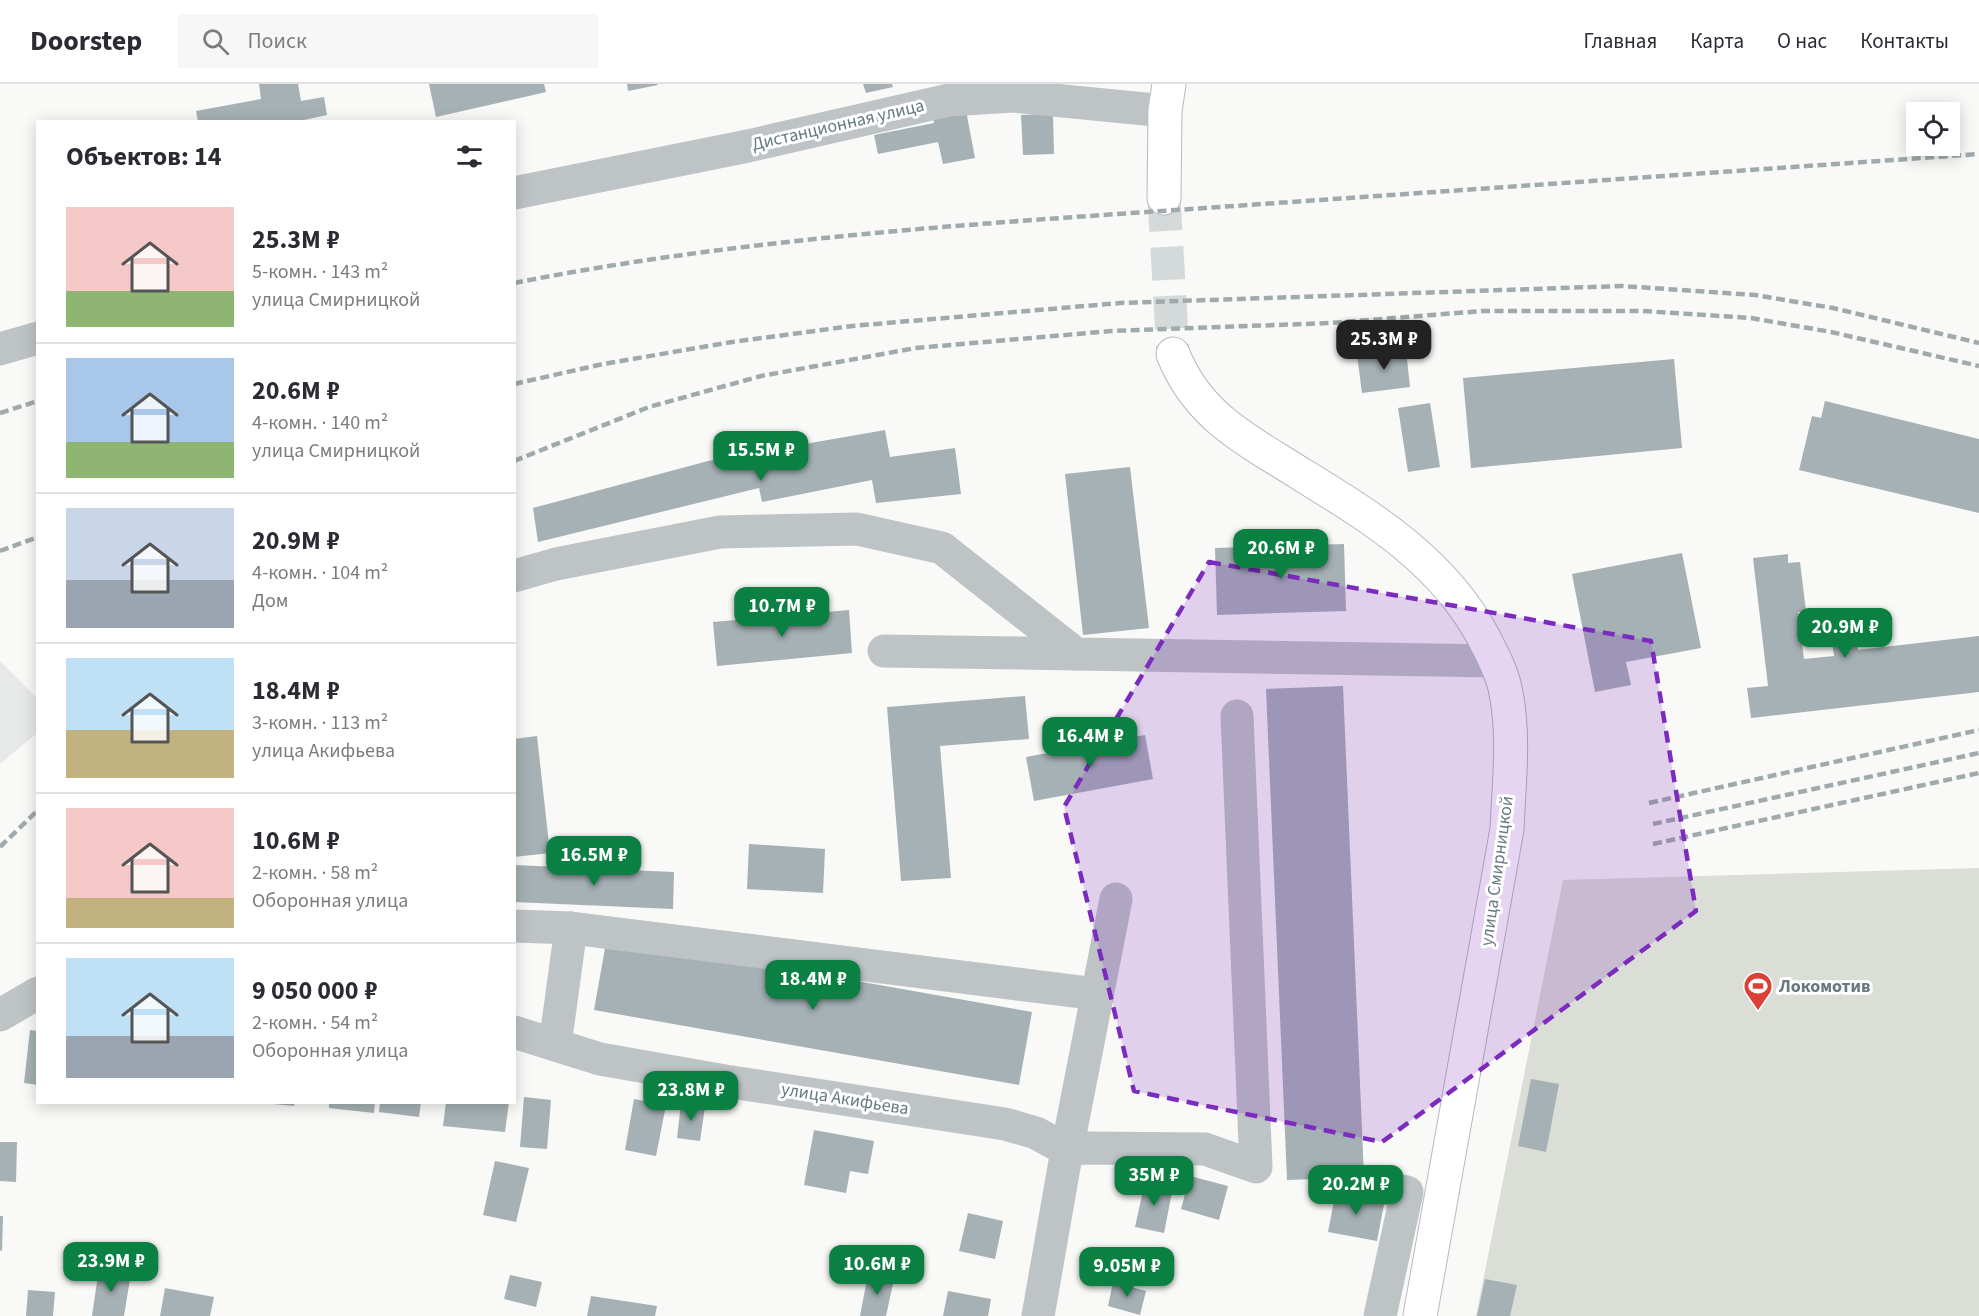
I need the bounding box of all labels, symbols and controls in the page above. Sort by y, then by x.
search box [178,14,598,68]
text: Doorstep [30,21,142,61]
icon: search [199,25,232,58]
text: Поиск [247,25,307,57]
text: Главная [1584,26,1657,56]
text: Карта [1690,26,1744,56]
text: О нас [1777,26,1827,56]
text: Контакты [1860,26,1949,56]
street label: Дистанционная улица [749,93,927,157]
map controls [1906,102,1960,156]
button: locate [1906,102,1960,156]
text: Объектов: 14 [66,138,222,175]
icon: filters [453,140,486,173]
text: 25.3M ₽ [252,221,340,258]
icon: home [114,231,186,303]
text: 5-комн. · 143 m² [252,258,388,286]
text: улица Смирницкой [252,286,420,314]
pin: 25.3M ₽ [1329,320,1439,371]
text: 25.3M ₽ [1350,325,1418,353]
text: 20.6M ₽ [252,372,340,409]
icon: home [114,382,186,454]
text: 4-комн. · 140 m² [252,409,388,437]
pin: 15.5M ₽ [706,431,816,482]
text: 15.5M ₽ [727,436,795,464]
text: улица Смирницкой [252,437,420,465]
text: 20.9M ₽ [252,522,340,559]
pin: 20.6M ₽ [1226,529,1336,580]
icon: home [114,532,186,604]
text: 20.6M ₽ [1247,534,1315,562]
text: 4-комн. · 104 m² [252,559,388,587]
text: Дом [252,587,288,615]
pin: 10.7M ₽ [727,587,837,638]
text: 10.7M ₽ [748,592,816,620]
pin: 20.9M ₽ [1790,608,1900,659]
text: 20.9M ₽ [1811,613,1879,641]
text: 18.4M ₽ [252,672,340,709]
icon: home [114,682,186,754]
text: 3-комн. · 113 m² [252,709,388,737]
pin: 16.4M ₽ [1035,717,1145,768]
text: 16.4M ₽ [1056,722,1124,750]
text: улица Акифьева [252,737,395,765]
street label: улица Смирницкой [1474,794,1520,948]
text: 10.6M ₽ [252,822,340,859]
icon: home [114,832,186,904]
pin: 16.5M ₽ [539,836,649,887]
text: 16.5M ₽ [560,841,628,869]
text: 2-комн. · 58 m² [252,859,378,887]
text: Оборонная улица [252,887,408,915]
pin: 18.4M ₽ [758,960,868,1011]
text: 18.4M ₽ [779,965,847,993]
sports icon: Локомотив [1742,970,1774,1012]
text: 9 050 000 ₽ [252,972,377,1009]
place label: Локомотив [1778,974,1870,999]
icon: home [114,982,186,1054]
text: 2-комн. · 54 m² [252,1009,378,1037]
text: Оборонная улица [252,1037,408,1065]
pin: 23.8M ₽ [636,1071,746,1122]
text: 23.8M ₽ [657,1076,725,1104]
street label: улица Акифьева [779,1077,911,1121]
pin: 35M ₽ [1112,1156,1196,1207]
text: 35M ₽ [1129,1161,1179,1189]
pin: 20.2M ₽ [1301,1165,1411,1216]
text: 20.2M ₽ [1322,1170,1390,1198]
pin: 23.9M ₽ [56,1242,166,1293]
pin: 10.6M ₽ [822,1245,932,1296]
text: 23.9M ₽ [77,1247,145,1275]
pin: 9.05M ₽ [1072,1247,1182,1298]
text: 10.6M ₽ [843,1250,911,1278]
text: 9.05M ₽ [1093,1252,1161,1280]

